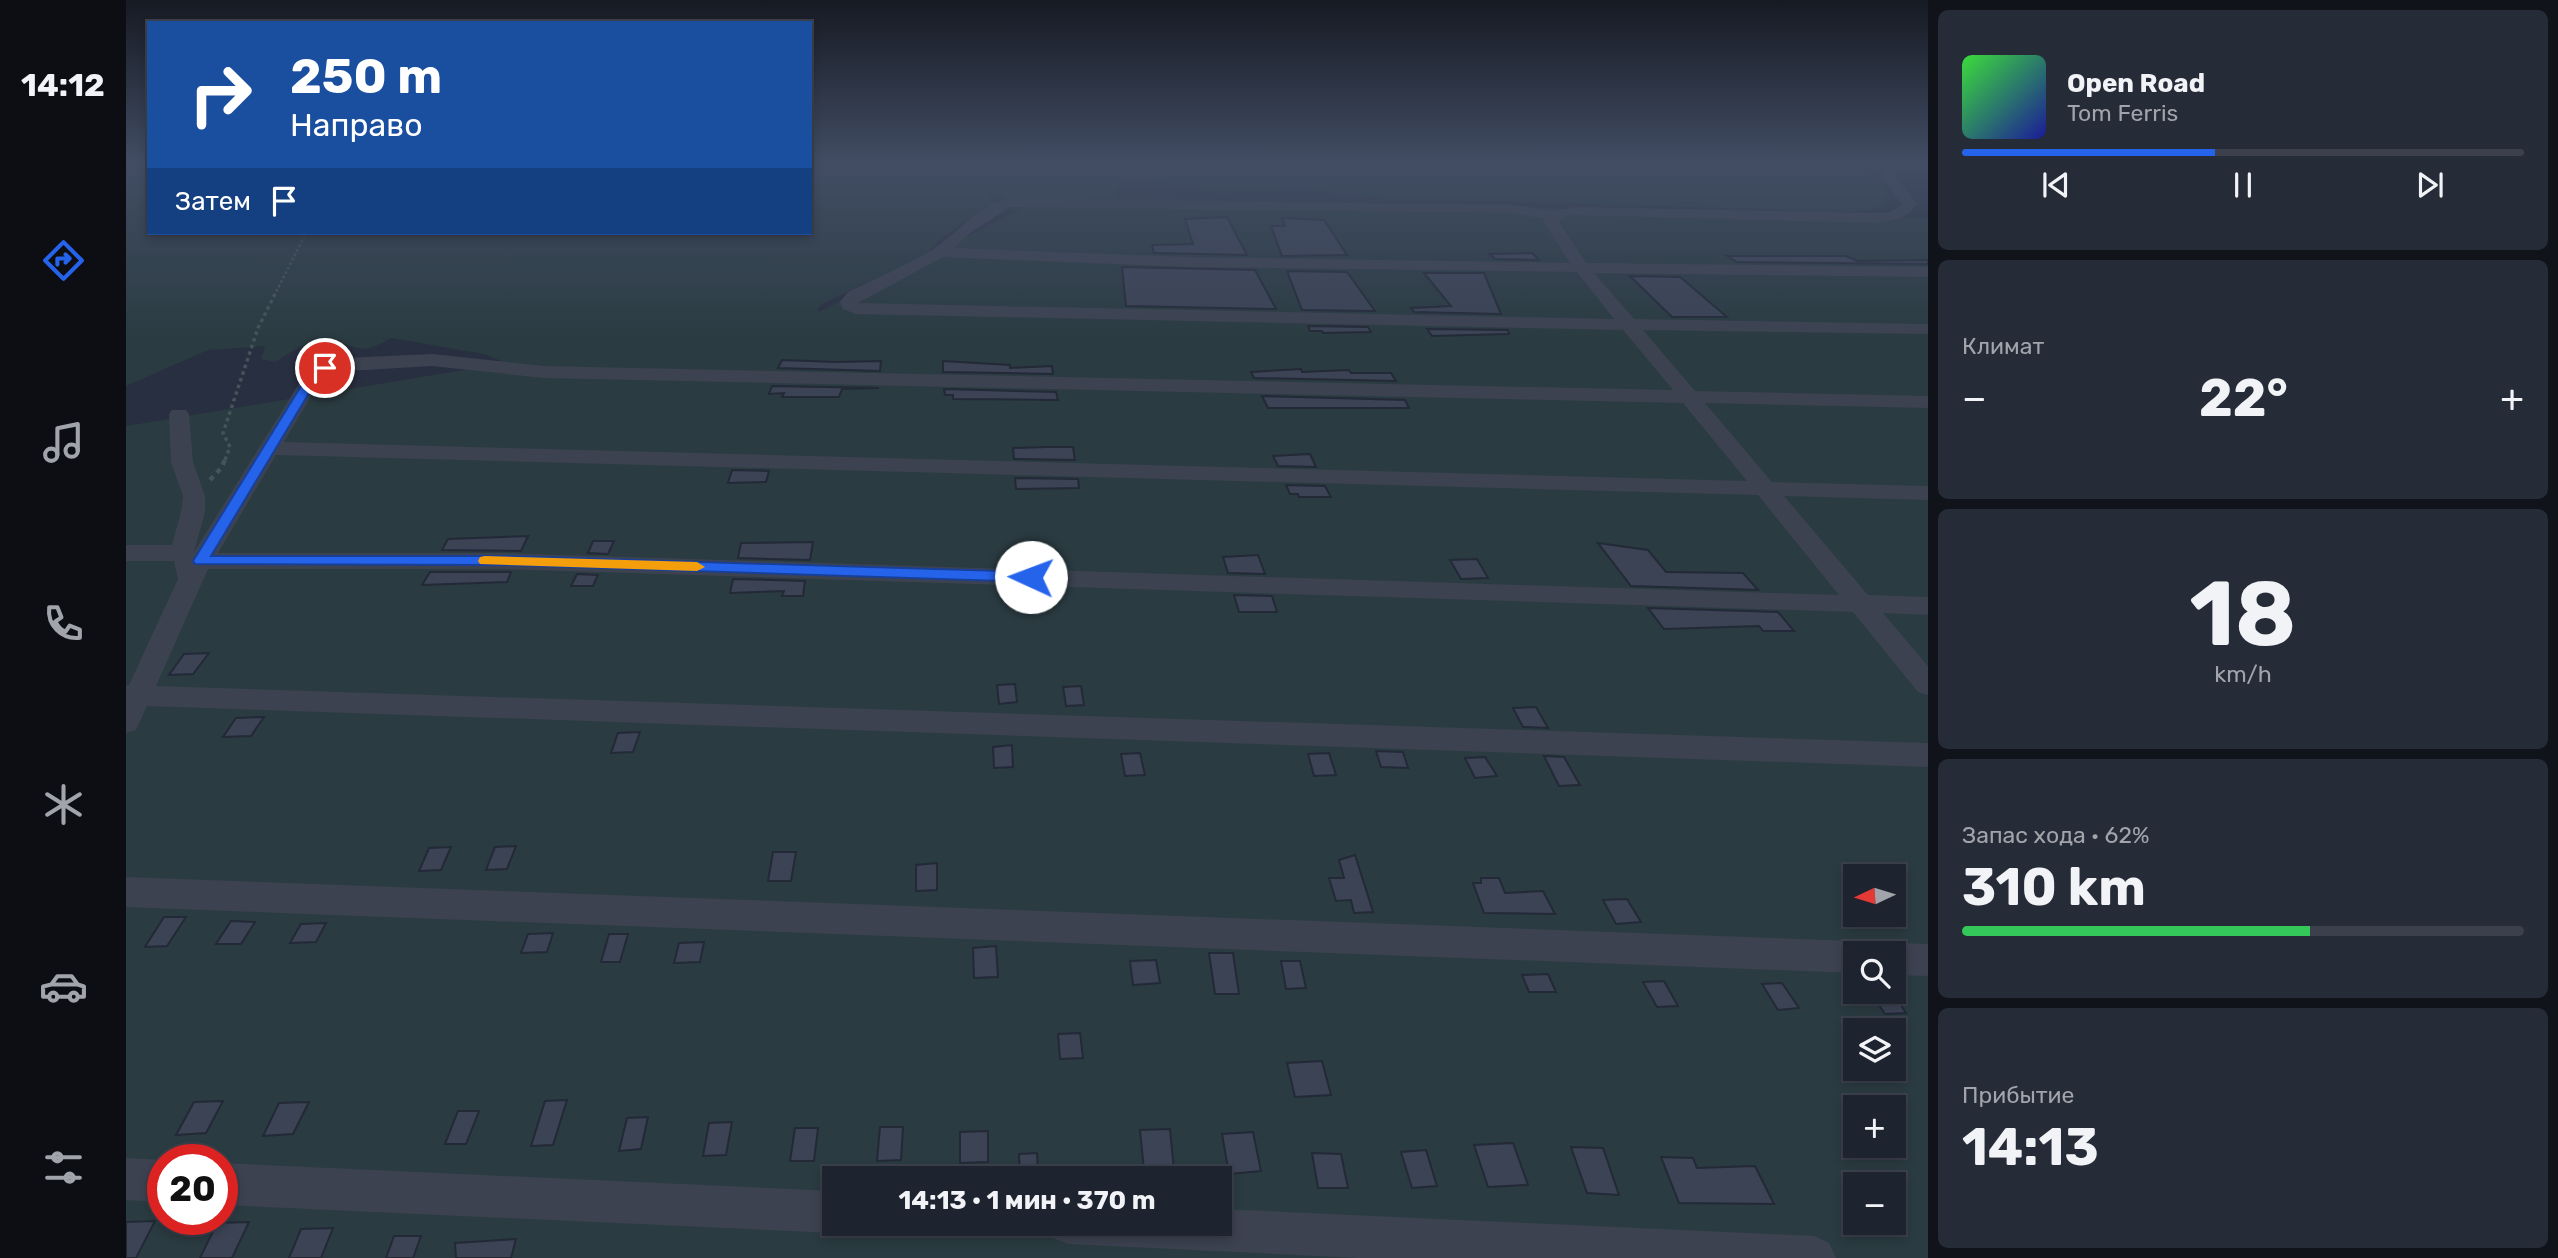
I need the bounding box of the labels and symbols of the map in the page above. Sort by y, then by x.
pin [295,338,355,398]
position arrow [994,540,1068,614]
north arrow [1843,864,1906,928]
speed limit sign: 20 [147,1144,238,1235]

